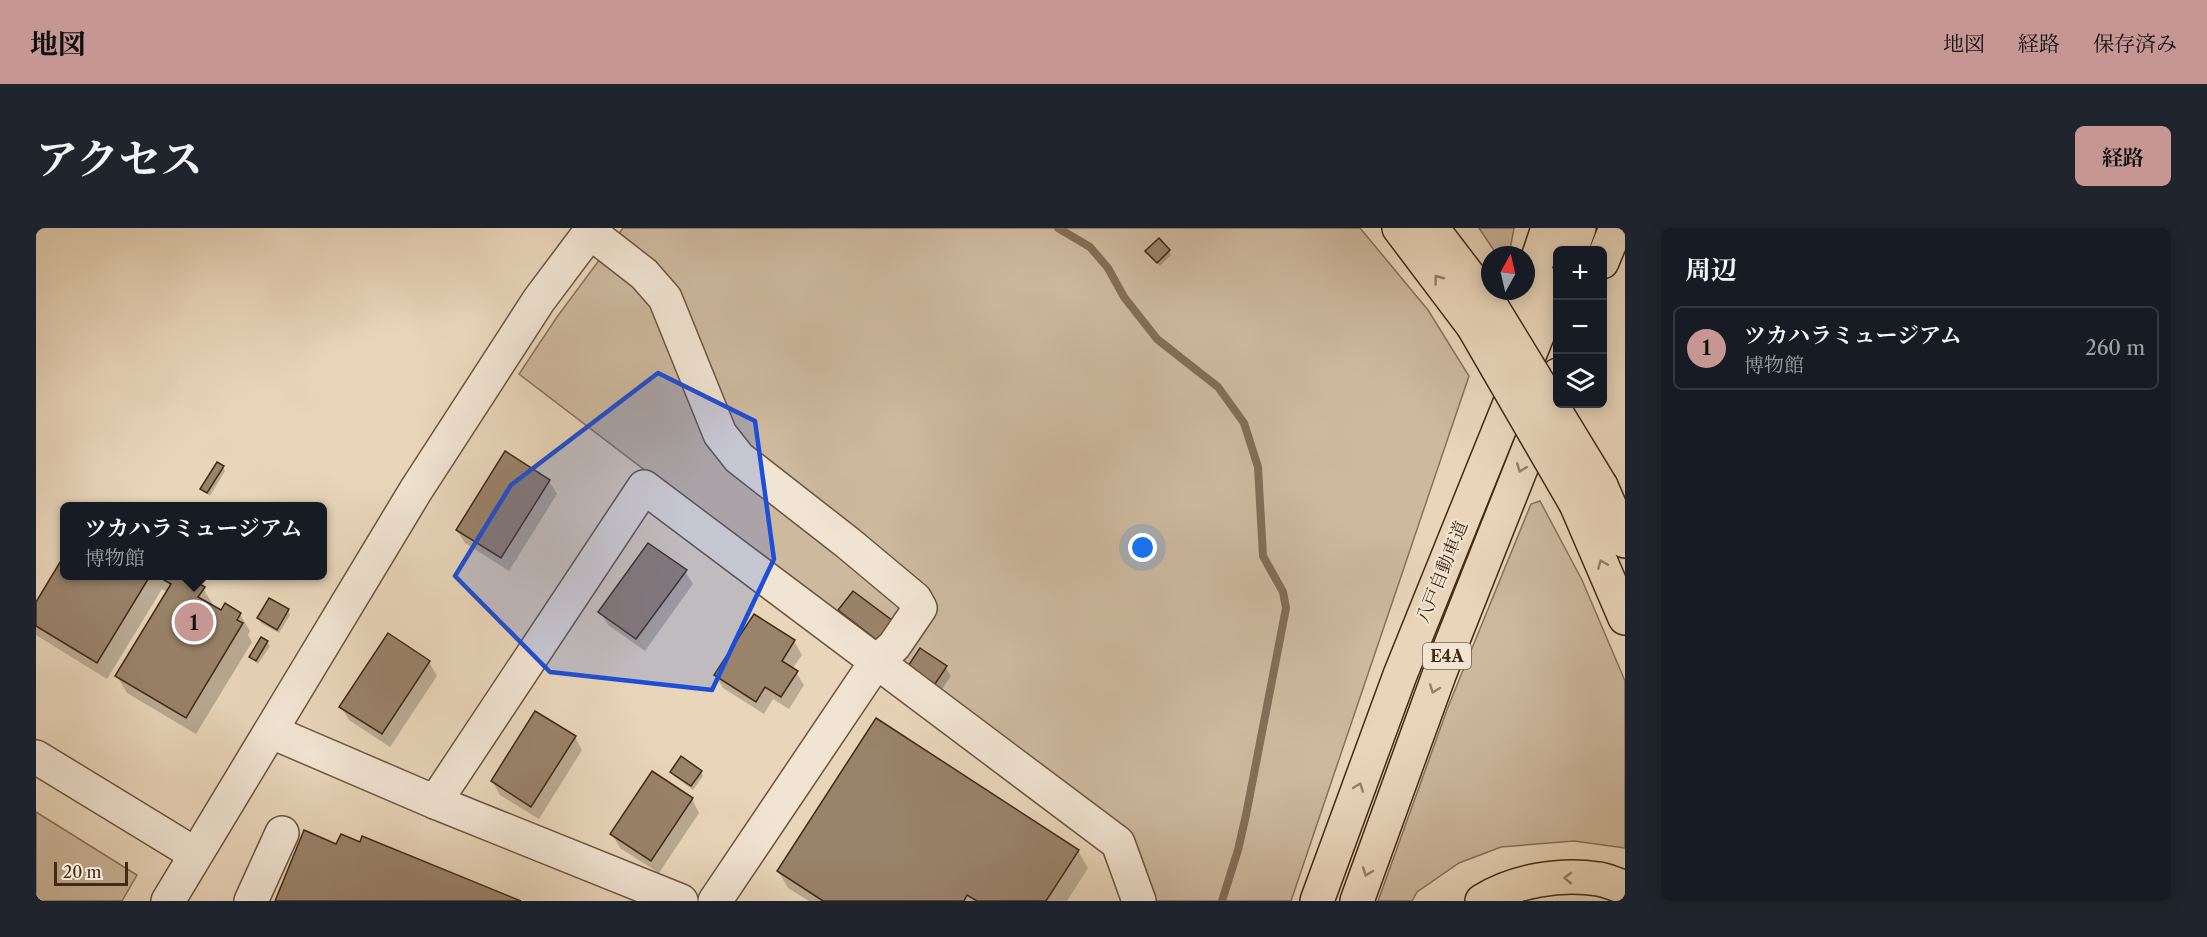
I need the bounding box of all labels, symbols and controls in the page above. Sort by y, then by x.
text: 地図 [30,27,86,61]
text: 地図 [1943,31,1985,56]
text: 経路 [2018,31,2060,56]
text: 保存済み [2093,31,2177,56]
button: 経路 [2075,126,2171,186]
text: アクセス [36,133,203,185]
north arrow [1481,246,1535,300]
map controls [1553,246,1607,408]
button: + [1553,246,1607,300]
text: 周辺 [1685,254,1737,286]
one-way arrow [1434,275,1445,286]
button: − [1553,300,1607,354]
text: ツカハラミュージアム [1744,322,1962,349]
text: 1 [1702,336,1711,360]
text: 260 m [2085,336,2145,360]
text: 博物館 [1744,353,1804,377]
button: layers [1553,354,1607,408]
one-way arrow [1515,462,1528,473]
popup [60,502,327,580]
text: ツカハラミュージアム [85,515,302,542]
street label: 八戸自動車道 [1412,518,1472,626]
your location [1128,533,1157,562]
text: 博物館 [85,546,145,570]
one-way arrow [1597,559,1609,570]
pin: 1 [174,600,214,644]
road number: E4A [1423,643,1471,669]
one-way arrow [1429,683,1442,693]
one-way arrow [1351,782,1364,793]
scale bar [54,859,128,886]
text: 20 m [63,862,102,882]
one-way arrow [1362,866,1375,877]
one-way arrow [1563,872,1572,884]

